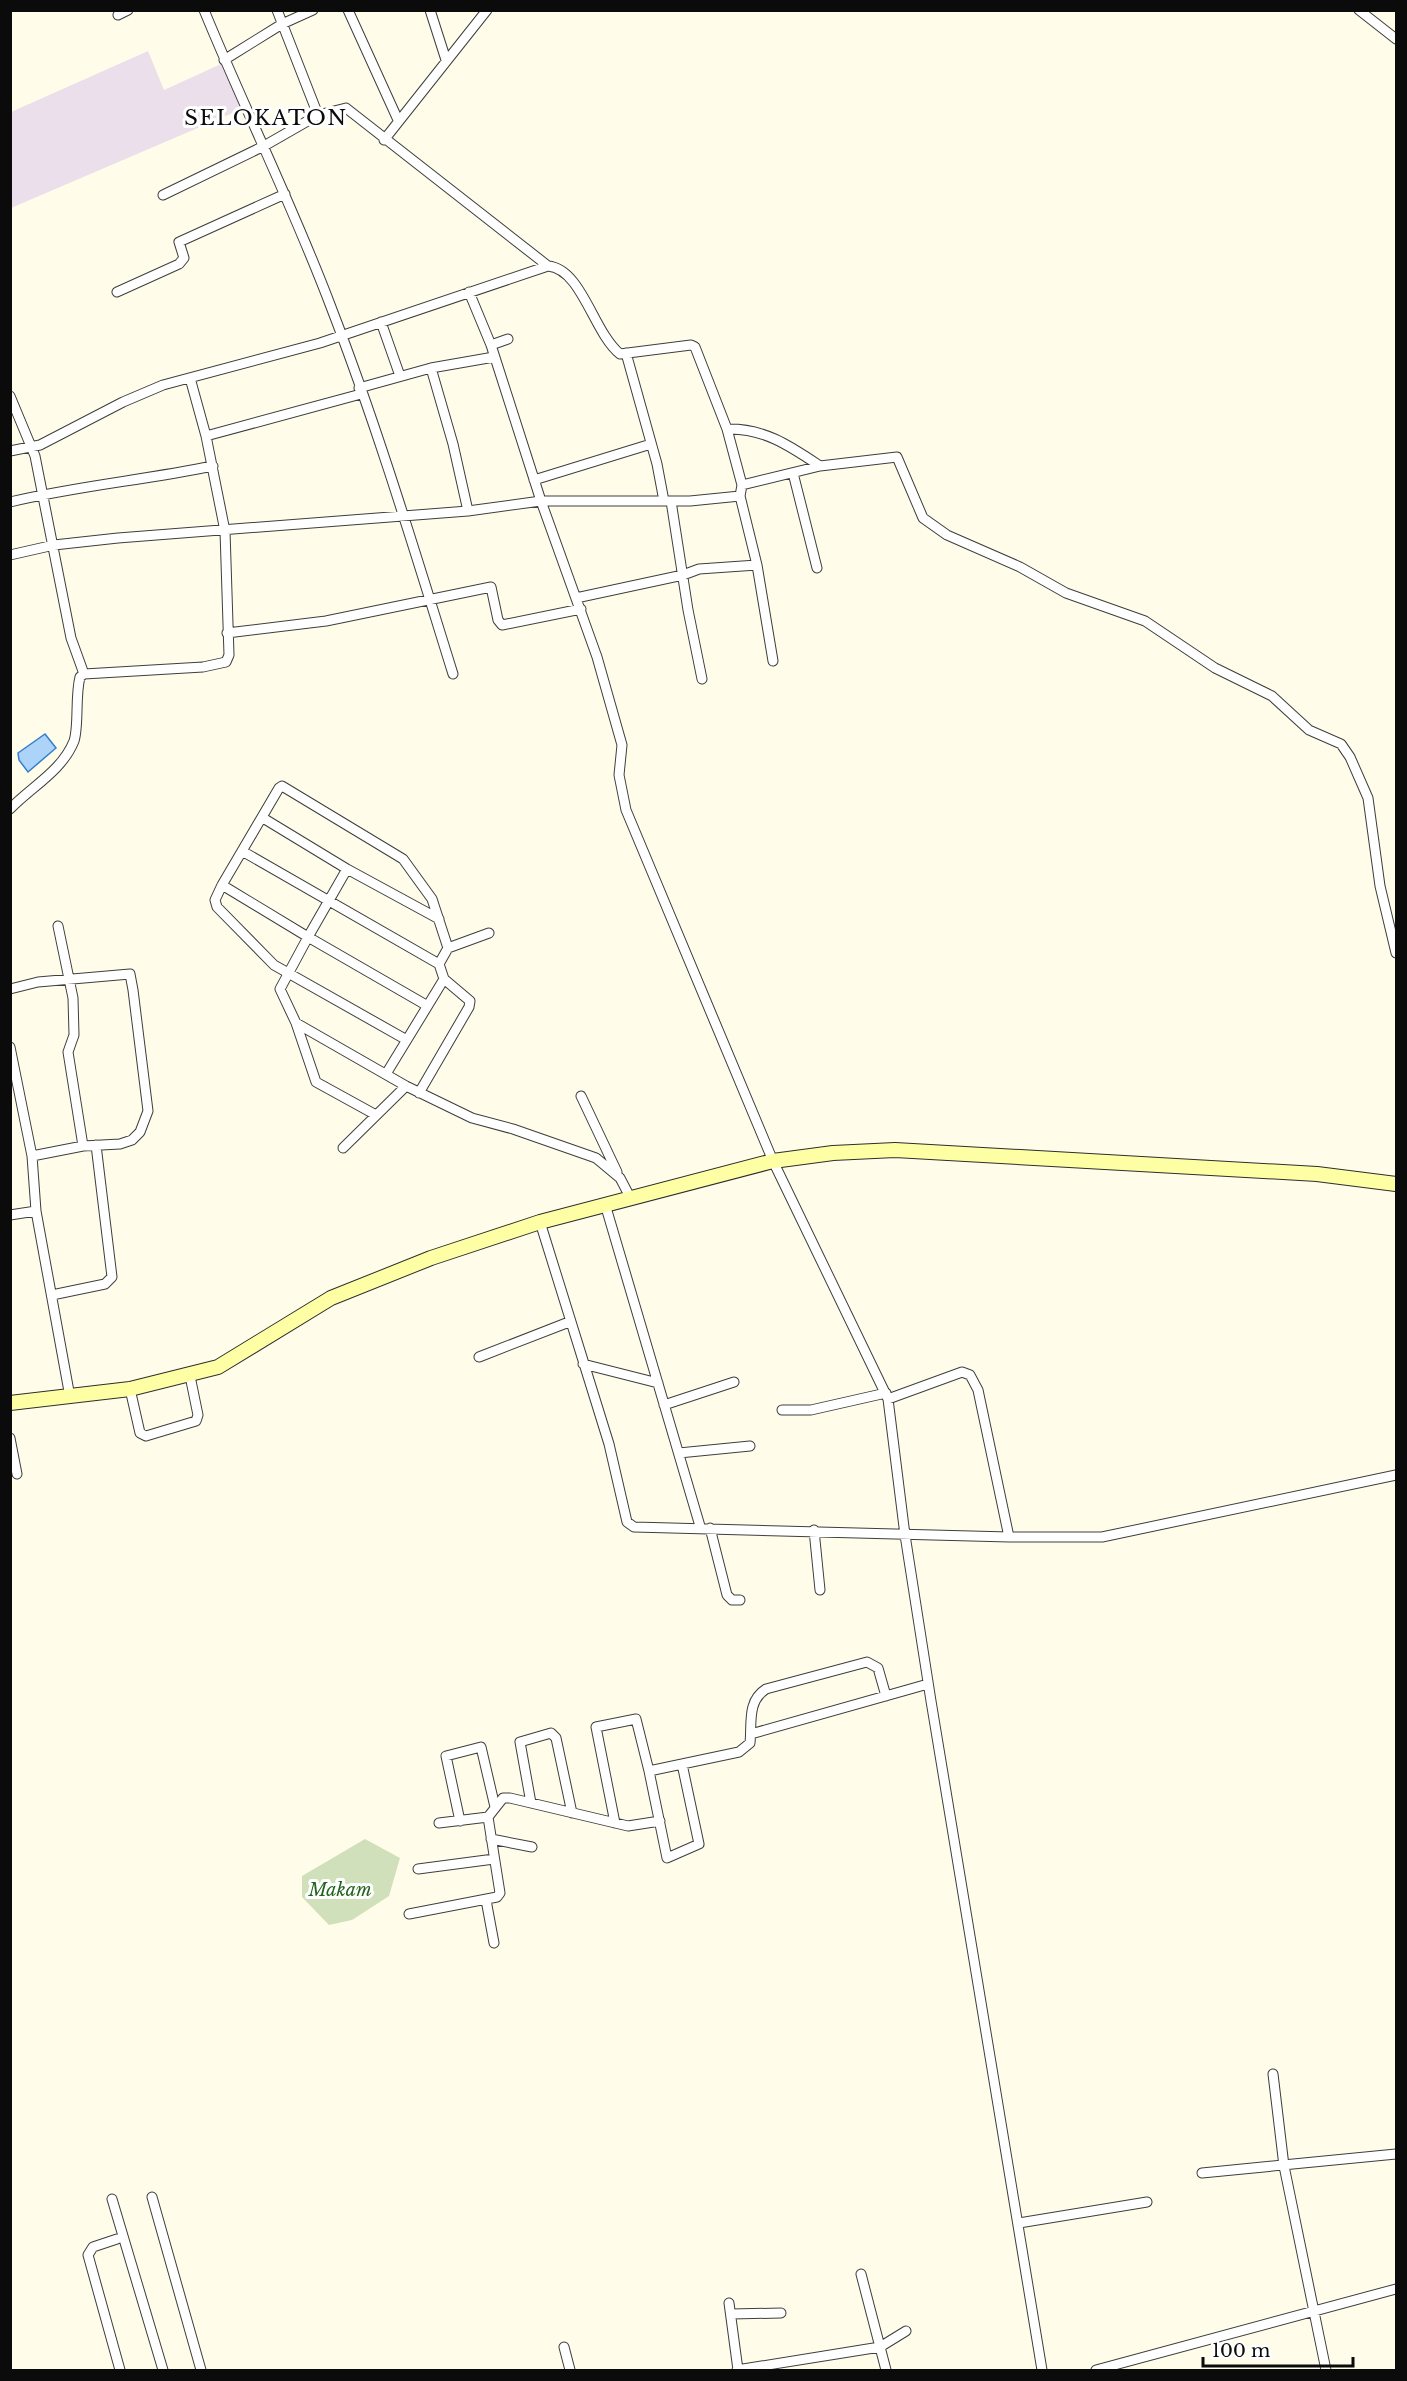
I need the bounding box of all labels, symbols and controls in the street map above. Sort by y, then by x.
district label: SELOKATON [184,105,348,131]
park label: Makam [307,1879,372,1901]
scale bar [1203,2330,1353,2368]
text: 100 m [1212,2340,1270,2362]

